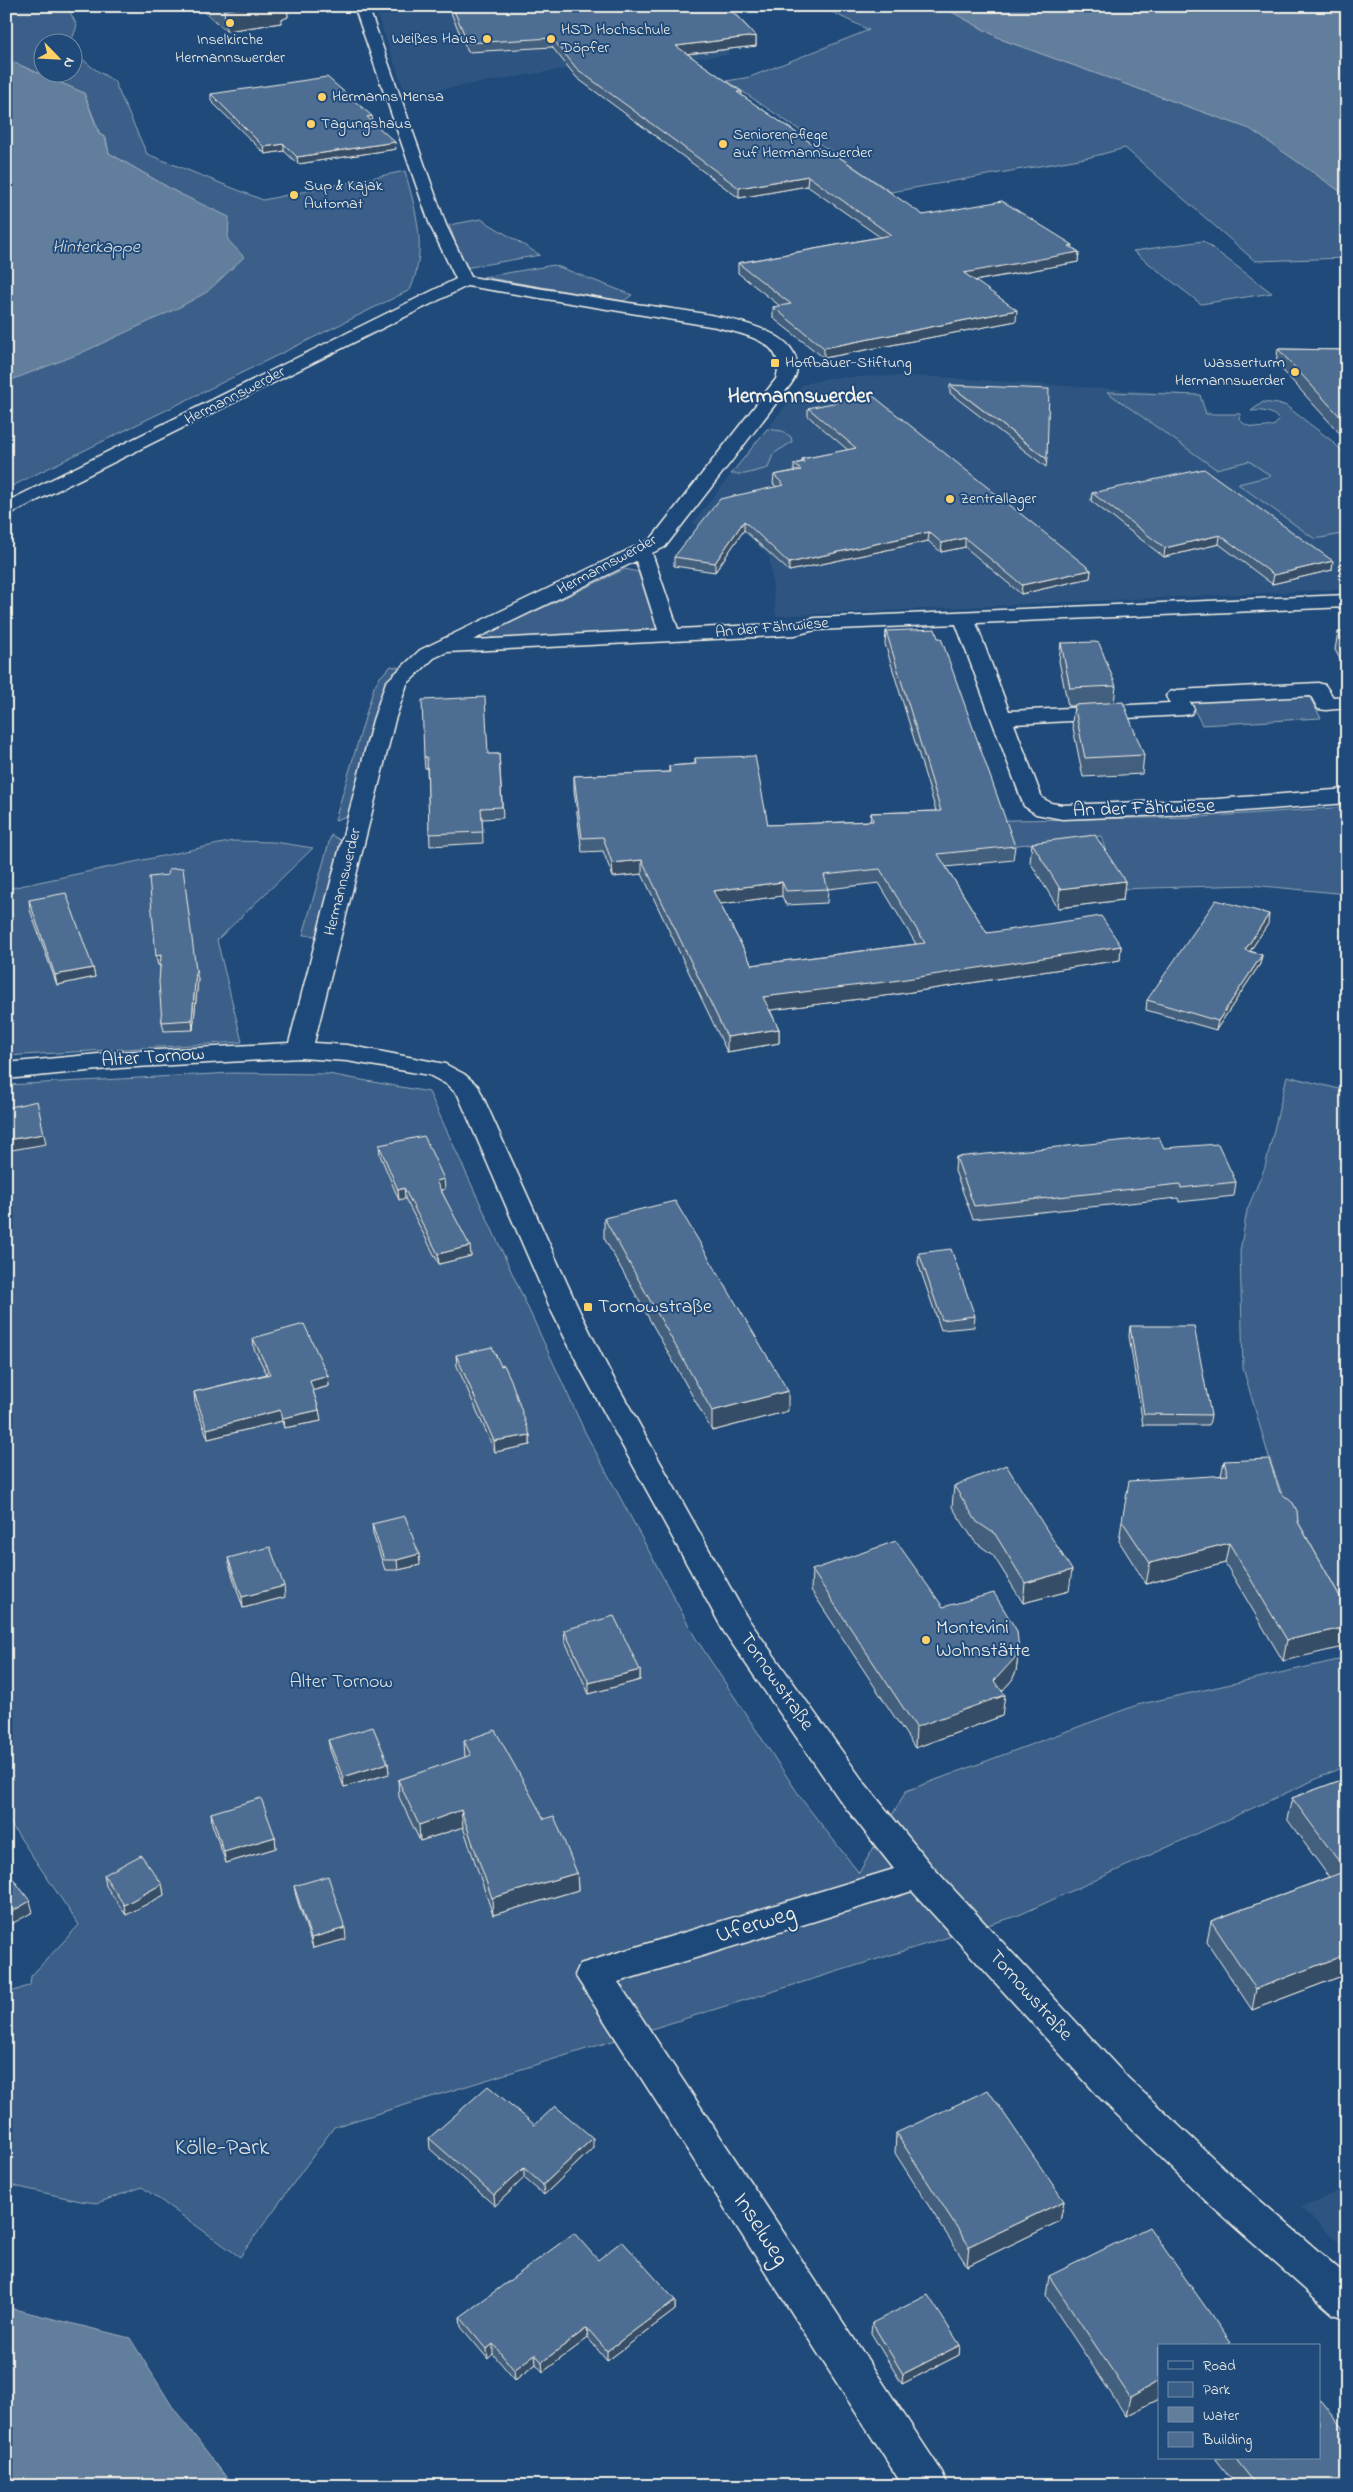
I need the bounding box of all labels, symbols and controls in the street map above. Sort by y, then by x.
marker: Inselkirche Hermannswerder [224,17,236,29]
place label: HSD Hochschule Döpfer [560,18,671,60]
place label: Weißes Haus [392,27,477,51]
place label: Inselkirche Hermannswerder [175,28,285,70]
north arrow [32,32,82,82]
marker: Weißes Haus [481,33,493,45]
marker: HSD Hochschule Döpfer [545,33,557,45]
text: N [57,54,80,71]
place label: Hermanns Mensa [332,85,444,109]
marker: Hermanns Mensa [316,91,328,103]
place label: Tagungshaus [321,112,412,136]
marker: Tagungshaus [305,118,317,130]
place label: Seniorenpflege auf Hermannswerder [733,123,872,165]
marker: Seniorenpflege auf Hermannswerder [717,138,729,150]
place label: Sup & Kajak Automat [304,174,384,216]
marker: Sup & Kajak Automat [288,189,300,201]
water label: Hinterkappe [52,235,141,261]
place label: Hoffbauer-Stiftung [785,351,912,375]
place label: Wasserturm Hermannswerder [1175,351,1285,393]
marker: Hoffbauer-Stiftung [769,357,781,369]
street label: Hermannswerder [180,360,290,432]
marker: Wasserturm Hermannswerder [1289,366,1301,378]
district label: Hermannswerder [728,382,873,412]
place label: Zentrallager [960,487,1037,511]
marker: Zentrallager [944,493,956,505]
street label: Hermannswerder [553,529,661,601]
street label: An der Fährwiese [714,611,831,645]
street label: An der Fährwiese [1072,792,1216,826]
street label: Hermannswerder [318,826,368,938]
street label: Alter Tornow [101,1040,205,1076]
place label: Tornowstraße [598,1293,712,1322]
marker: Tornowstraße [582,1301,594,1313]
place label: Montevini Wohnstätte [936,1614,1030,1666]
street label: Tornowstraße [731,1627,821,1737]
marker: Montevini Wohnstätte [920,1634,932,1646]
park label: Alter Tornow [289,1668,393,1697]
street label: Uferweg [712,1896,800,1954]
street label: Tornowstraße [981,1944,1079,2048]
park label: Kölle-Park [175,2131,270,2166]
street label: Inselweg [723,2186,797,2274]
legend [1158,2344,1320,2460]
text: Road [1203,2355,1236,2377]
text: Park [1203,2379,1231,2401]
text: Water [1203,2405,1239,2427]
text: Building [1202,2429,1252,2452]

